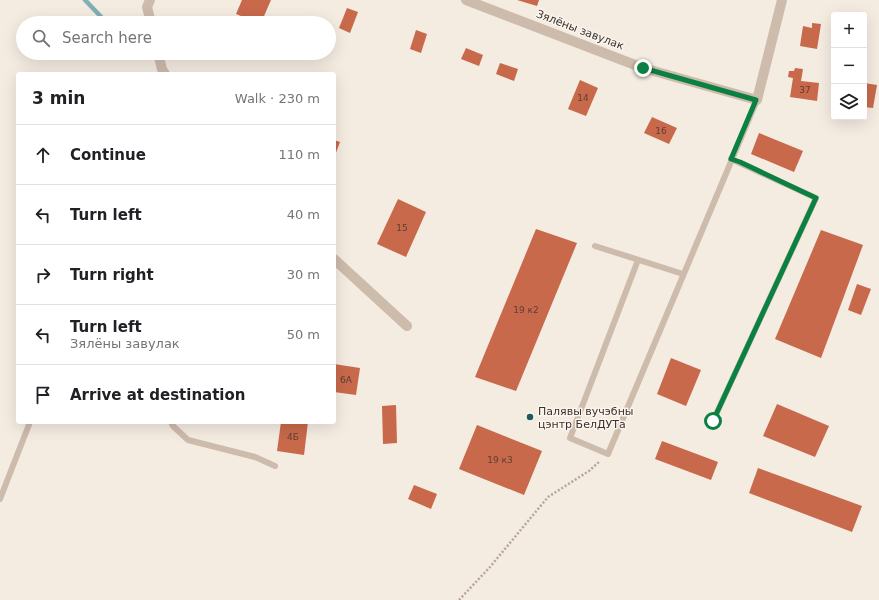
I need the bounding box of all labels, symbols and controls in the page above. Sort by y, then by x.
street label: Зялёны завулак [534,7,626,53]
map controls [831,12,867,120]
button: + [831,12,867,48]
search box [16,16,336,60]
icon: search [30,27,52,49]
text: Search here [62,29,152,47]
button: − [831,48,867,84]
route end [634,59,652,77]
button: layers [831,84,867,120]
house number: 37 [799,85,811,95]
text: 3 min [32,88,85,108]
text: Walk · 230 m [235,91,320,106]
house number: 14 [577,93,589,103]
house number: 16 [655,126,667,136]
icon: ahead [32,144,54,166]
text: Continue [70,146,146,164]
text: 110 m [278,147,320,162]
icon: left [32,204,54,226]
text: Turn left [70,206,142,224]
text: 40 m [287,207,320,222]
house number: 15 [396,223,408,233]
icon: right [32,264,54,286]
text: Turn right [70,266,154,284]
text: 30 m [287,267,320,282]
house number: 19 к2 [513,305,539,315]
text: Turn left [70,318,142,336]
icon: left [32,324,54,346]
text: 50 m [287,327,320,342]
text: Зялёны завулак [70,336,180,351]
house number: 6А [340,375,353,385]
icon: arrive [32,384,54,406]
text: Arrive at destination [70,386,245,404]
place label: Палявы вучэбны цэнтр БелДУТа [538,405,634,431]
marker: Палявы вучэбны цэнтр БелДУТа [525,412,535,422]
route start [704,412,722,430]
house number: 4Б [287,432,299,442]
house number: 19 к3 [487,455,513,465]

